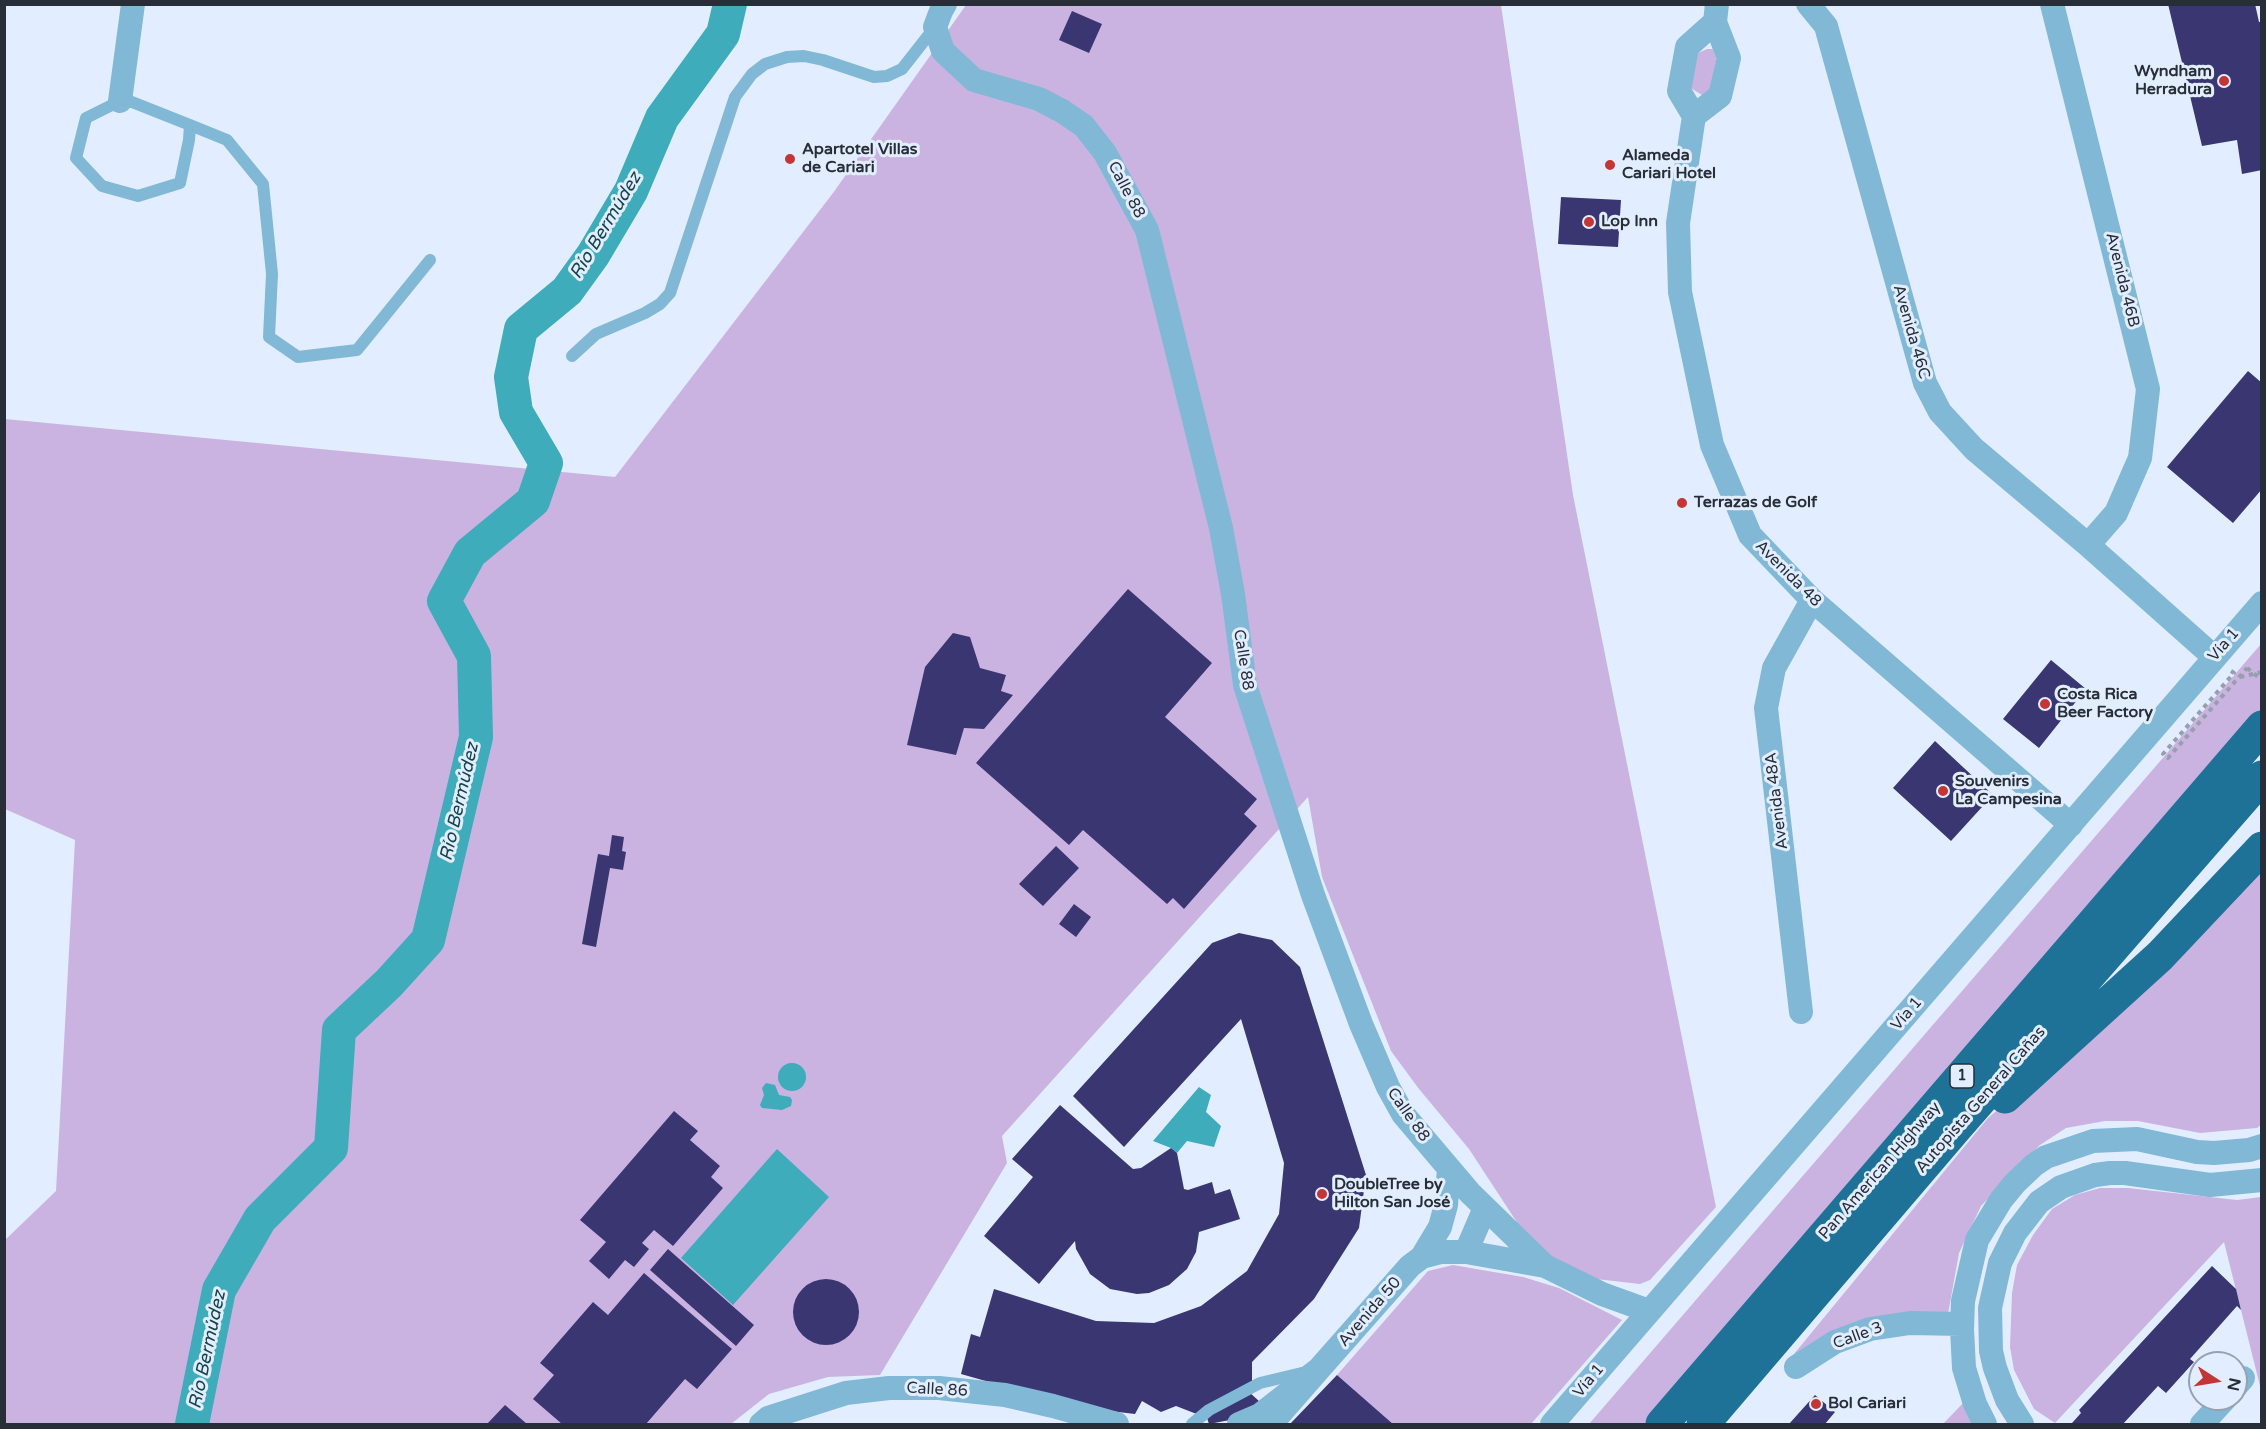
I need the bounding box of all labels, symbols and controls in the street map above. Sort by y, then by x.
place label: Wyndham Herradura [2134,62,2212,100]
marker: Wyndham Herradura [2217,74,2231,88]
place label: Apartotel Villas de Cariari [802,140,917,178]
place label: Alameda Cariari Hotel [1622,146,1716,184]
marker: Apartotel Villas de Cariari [783,152,797,166]
street label: Calle 88 [1103,158,1149,222]
marker: Alameda Cariari Hotel [1603,158,1617,172]
water label: Río Bermúdez [566,169,646,283]
place label: Lop Inn [1601,212,1658,232]
marker: Lop Inn [1582,215,1596,229]
street label: Avenida 46B [2101,231,2143,329]
street label: Avenida 46C [1888,283,1934,381]
place label: Terrazas de Golf [1694,493,1817,513]
marker: Terrazas de Golf [1675,496,1689,510]
street label: Avenida 48 [1751,537,1825,611]
street label: Vía 1 [2204,624,2244,666]
street label: Calle 88 [1229,628,1257,692]
place label: Costa Rica Beer Factory [2057,685,2153,723]
marker: Costa Rica Beer Factory [2038,697,2052,711]
water label: Río Bermúdez [436,741,484,863]
street label: Avenida 48A [1762,751,1792,851]
place label: Souvenirs La Campesina [1955,772,2062,810]
marker: Souvenirs La Campesina [1936,784,1950,798]
street label: Vía 1 [1887,993,1927,1035]
street label: Autopista General Cañas [1912,1023,2050,1177]
road number: 1 [1950,1064,1974,1088]
street label: Calle 88 [1383,1084,1433,1146]
street label: Pan American Highway [1815,1098,1945,1244]
place label: DoubleTree by Hilton San José [1334,1175,1450,1213]
marker: DoubleTree by Hilton San José [1315,1187,1329,1201]
street label: Avenida 50 [1335,1273,1405,1351]
water label: Río Bermúdez [185,1289,231,1411]
street label: Calle 3 [1831,1318,1885,1354]
north arrow [2188,1351,2248,1411]
street label: Vía 1 [1569,1360,1609,1402]
text: N [2223,1376,2245,1393]
street label: Calle 86 [906,1379,968,1401]
place label: Bol Cariari [1828,1394,1906,1414]
marker: Bol Cariari [1809,1397,1823,1411]

